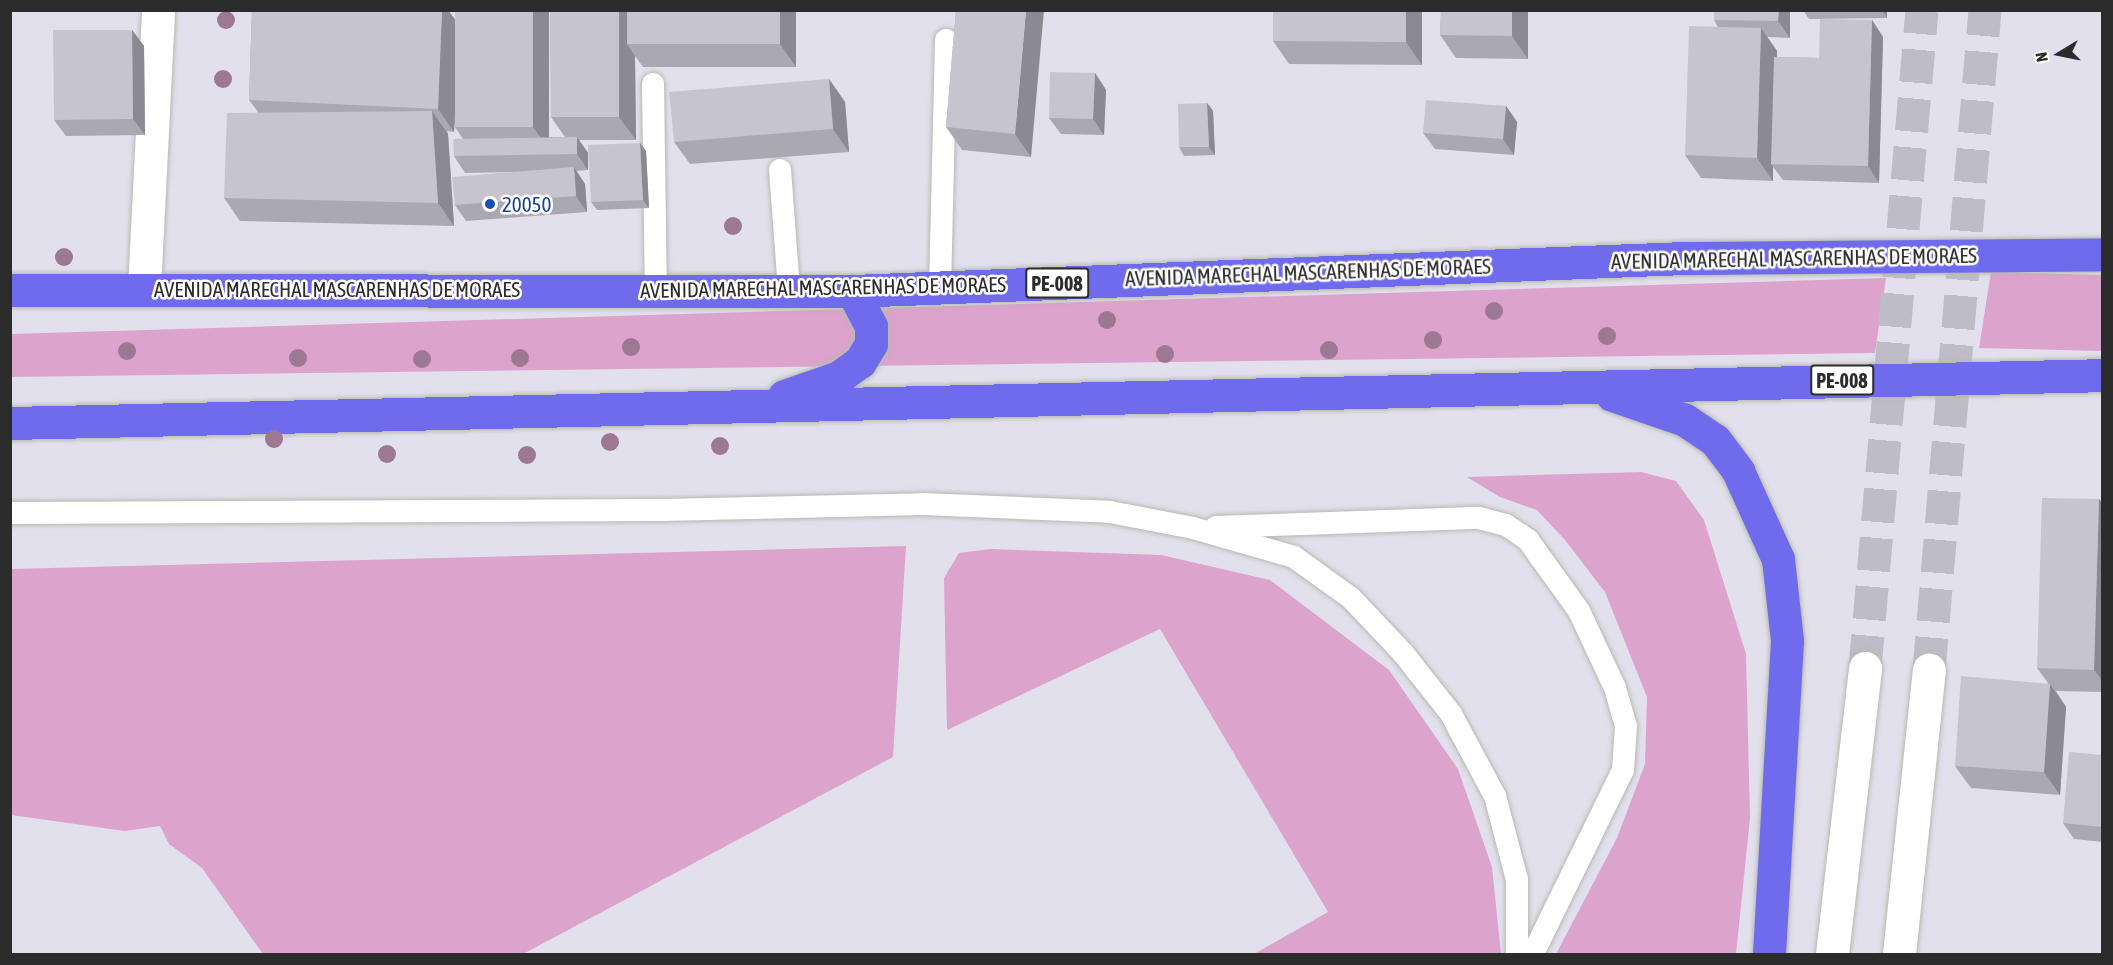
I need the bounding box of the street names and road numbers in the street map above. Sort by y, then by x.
street label: AVENIDA MARECHAL MASCARENHAS DE MORAES [1611,242,1977,274]
street label: AVENIDA MARECHAL MASCARENHAS DE MORAES [1125,253,1491,291]
road number: PE-008 [1024,266,1090,300]
street label: AVENIDA MARECHAL MASCARENHAS DE MORAES [640,271,1006,303]
street label: AVENIDA MARECHAL MASCARENHAS DE MORAES [154,276,520,302]
road number: PE-008 [1809,363,1875,397]

